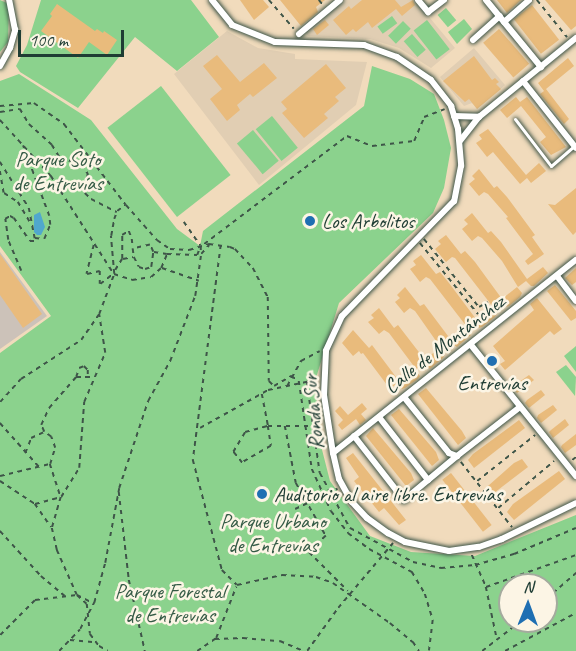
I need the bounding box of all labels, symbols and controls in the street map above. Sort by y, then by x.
scale bar [21,18,128,56]
text: 100 m [29,29,68,51]
park label: Parque Soto de Entrevías [13,146,103,196]
place label: Los Arbolitos [322,208,414,234]
marker: Los Arbolitos [303,214,317,228]
street label: Calle de Montánchez [379,289,509,399]
marker: Entrevías [485,354,499,368]
place label: Entrevías [457,370,527,396]
street label: Ronda Sur [297,374,329,450]
place label: Auditorio al aire libre. Entrevías [274,481,502,507]
marker: Auditorio al aire libre. Entrevías [255,487,269,501]
park label: Parque Urbano de Entrevías [220,508,326,558]
north arrow [498,573,558,633]
text: N [523,577,533,597]
park label: Parque Forestal de Entrevías [115,578,225,628]

